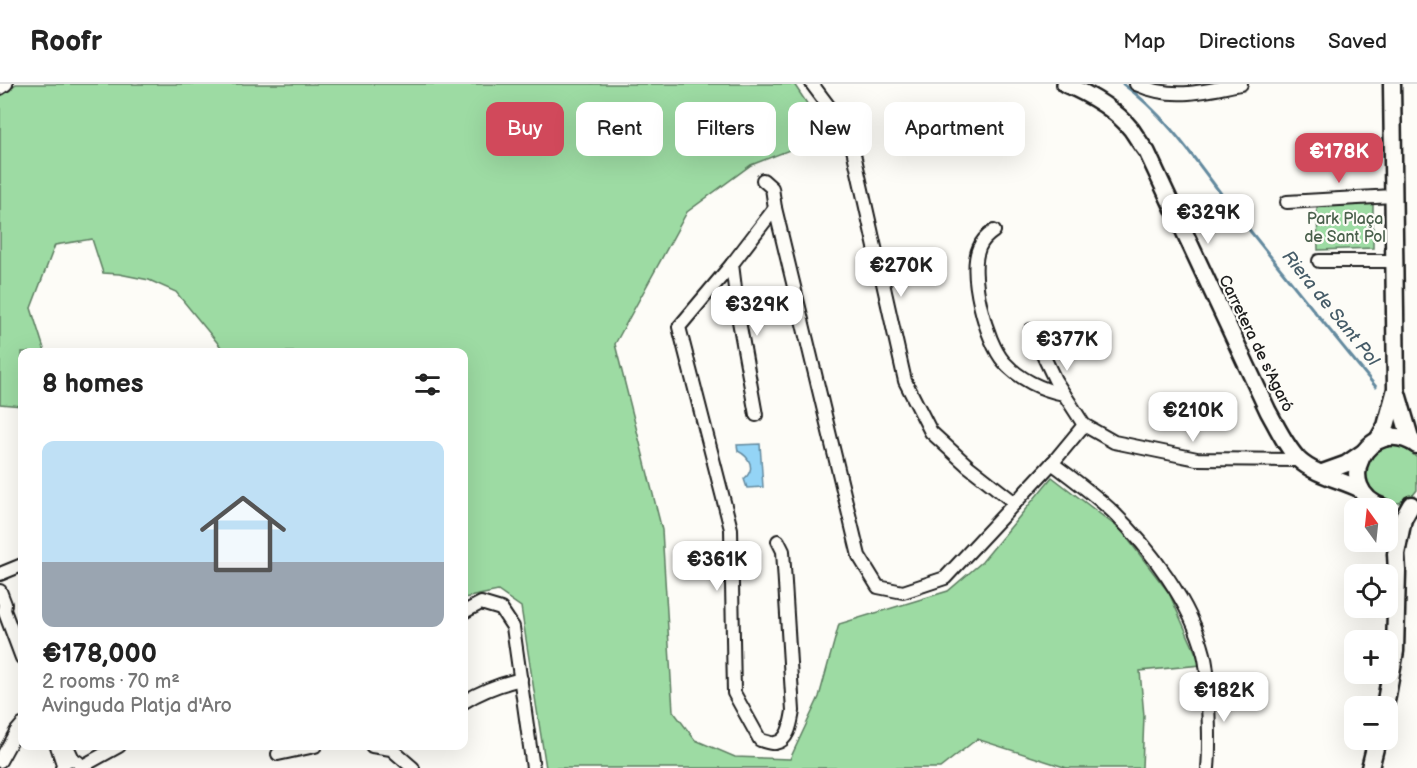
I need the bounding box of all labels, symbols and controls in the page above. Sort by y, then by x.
text: Roofr [30,25,102,58]
text: Map [1123,29,1166,54]
text: Directions [1199,29,1295,54]
text: Saved [1328,29,1387,54]
chip: Buy [486,102,564,156]
chip: Rent [576,102,663,156]
chip: Filters [675,102,776,156]
chip: New [788,102,872,156]
chip: Apartment [884,102,1025,156]
pin: €178K [1297,133,1381,184]
text: €178K [1309,140,1369,164]
pin: €329K [1166,194,1250,245]
text: €329K [1176,201,1240,225]
park label: Park Plaça de Sant Pol [1304,210,1386,247]
water label: Riera de Sant Pol [1278,246,1384,371]
pin: €270K [859,247,943,298]
text: €270K [869,254,933,278]
street label: Carretera de s'Agaró [1214,272,1297,415]
pin: €329K [715,286,799,337]
text: €329K [725,293,789,317]
pin: €377K [1025,321,1109,372]
text: €377K [1036,328,1098,352]
icon: filters [411,368,444,401]
text: 8 homes [42,369,144,400]
pin: €210K [1151,392,1235,443]
text: €210K [1162,399,1224,423]
icon: home [189,480,297,588]
north arrow [1344,498,1398,552]
map controls [1344,498,1398,750]
pin: €361K [675,541,759,592]
text: €361K [687,548,747,572]
button: locate [1344,564,1398,618]
button: + [1344,630,1398,684]
text: €178,000 [42,639,157,670]
text: 2 rooms · 70 m² [42,670,180,694]
pin: €182K [1182,672,1266,723]
text: €182K [1193,679,1255,703]
text: Avinguda Platja d'Aro [42,694,232,718]
button: − [1344,696,1398,750]

